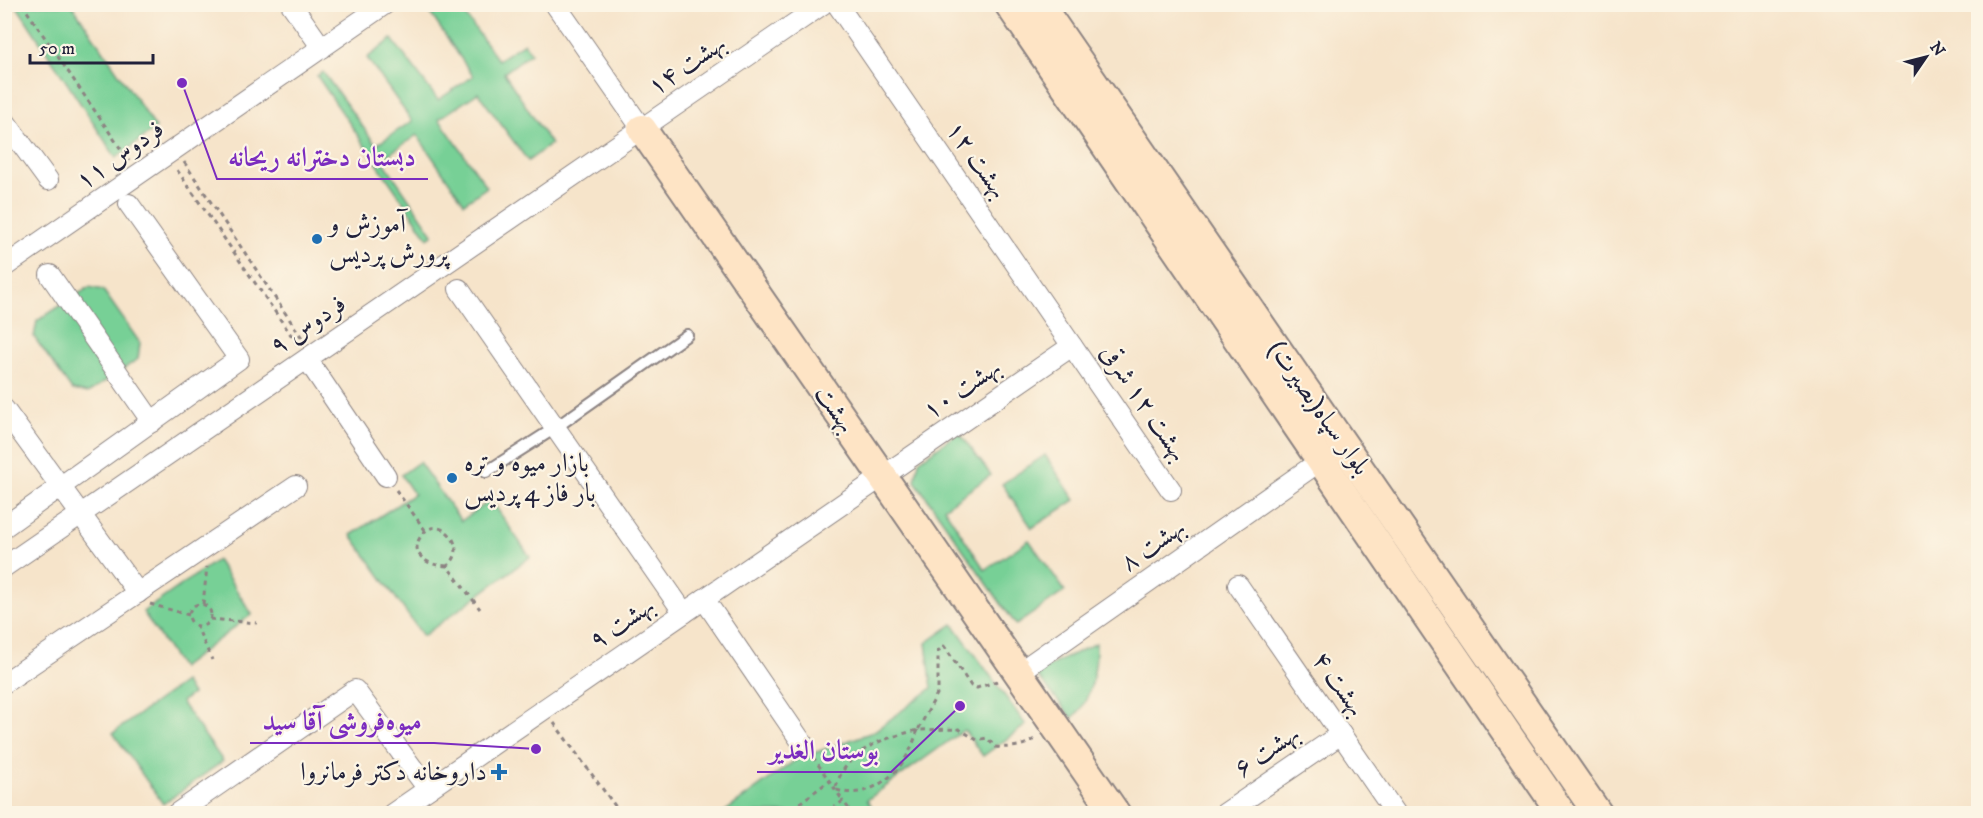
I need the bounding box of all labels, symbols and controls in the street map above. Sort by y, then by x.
scale bar [30,27,153,65]
street label: بهشت ۱۴ [641,27,733,103]
north arrow [1896,27,1956,87]
text: 50 m [39,38,75,60]
text: N [1926,38,1949,60]
street label: فردوس ۱۱ [69,113,171,197]
street label: بهشت ۱۲ [938,115,1016,205]
callout: دبستان دخترانه ریحانه [217,134,428,179]
text: دبستان دخترانه ریحانه [228,141,416,175]
place label: آموزش و پرورش پردیس [326,208,451,271]
marker: آموزش و پرورش پردیس [310,232,324,246]
street label: فردوس ۹ [263,287,353,363]
street label: بلوار سپاه(بصیرت) [1260,334,1378,482]
street label: بهشت ۱۲ شرقی [1093,338,1195,468]
street label: بهشت ۱۰ [916,351,1008,427]
street label: بهشت [807,378,863,440]
place label: بازار میوه و تره بار فاز 4 پردیس [464,447,596,510]
marker: بازار میوه و تره بار فاز 4 پردیس [445,471,459,485]
street label: بهشت ۸ [1114,511,1192,579]
street label: بهشت ۹ [583,589,661,657]
street label: بهشت ۴ [1305,645,1373,723]
callout: میوه‌فروشی آقا سید [250,698,434,743]
text: میوه‌فروشی آقا سید [262,704,422,740]
street label: بهشت ۶ [1228,717,1306,785]
callout: بوستان الغدیر [757,727,891,772]
text: بوستان الغدیر [766,734,879,768]
place label: داروخانه دکتر فرمانروا [300,756,487,789]
marker: داروخانه دکتر فرمانروا [492,765,506,779]

